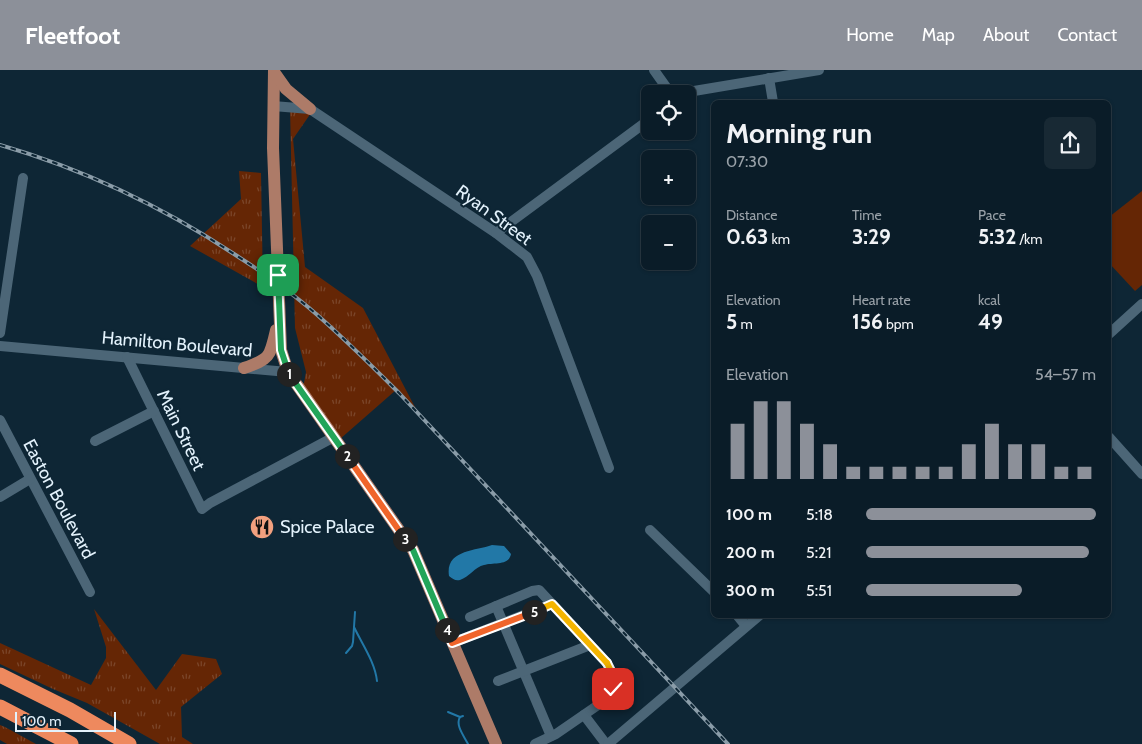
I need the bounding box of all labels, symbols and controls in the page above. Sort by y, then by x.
text: Fleetfoot [25,21,120,50]
text: Home [846,24,894,46]
text: Map [922,24,955,46]
text: About [983,24,1029,46]
text: Contact [1057,24,1117,46]
map controls [641,85,696,270]
button: locate [641,85,696,140]
text: Morning run [726,116,872,150]
button: share [1044,117,1096,169]
button: + [641,150,696,205]
text: 07:30 [726,152,768,171]
street label: Ryan Street [452,180,536,250]
text: Distance [726,206,778,224]
text: Time [852,206,882,224]
text: Pace [978,206,1006,224]
button: − [641,215,696,270]
text: 0.63 [726,224,768,249]
text: 3:29 [852,224,891,249]
text: 5:32 [978,224,1016,249]
text: km [768,230,790,248]
text: /km [1016,230,1043,248]
pin [257,254,299,296]
icon: arrive [264,261,292,289]
text: Elevation [726,291,781,309]
text: Heart rate [852,291,911,309]
text: kcal [978,291,1000,309]
text: 5 [726,309,737,334]
text: 156 [852,309,883,334]
text: 49 [978,309,1003,334]
text: m [737,315,753,333]
text: bpm [883,315,914,333]
street label: Hamilton Boulevard [101,326,253,362]
pin: 1 [276,362,302,386]
text: 1 [287,365,292,383]
text: Elevation [726,365,789,384]
text: 54–57 m [1035,365,1096,384]
street label: Main Street [152,386,210,474]
street label: Easton Boulevard [18,435,100,563]
pin: 2 [334,444,360,468]
text: 2 [344,447,351,465]
text: 100 m [726,505,772,524]
text: 5:18 [806,505,833,524]
restaurant icon: Spice Palace [249,514,275,540]
place label: Spice Palace [280,516,374,538]
pin: 3 [392,526,418,552]
text: 3 [402,530,409,548]
text: 200 m [726,543,775,562]
text: 5:21 [806,543,832,562]
text: 300 m [726,581,775,600]
text: 5:51 [806,581,832,600]
pin: 5 [522,600,546,624]
text: 5 [531,603,538,621]
pin: 4 [434,618,460,642]
text: 4 [443,621,452,639]
pin [592,668,634,710]
icon: check [599,675,627,703]
scale bar [15,709,116,732]
text: 100 m [22,712,62,730]

